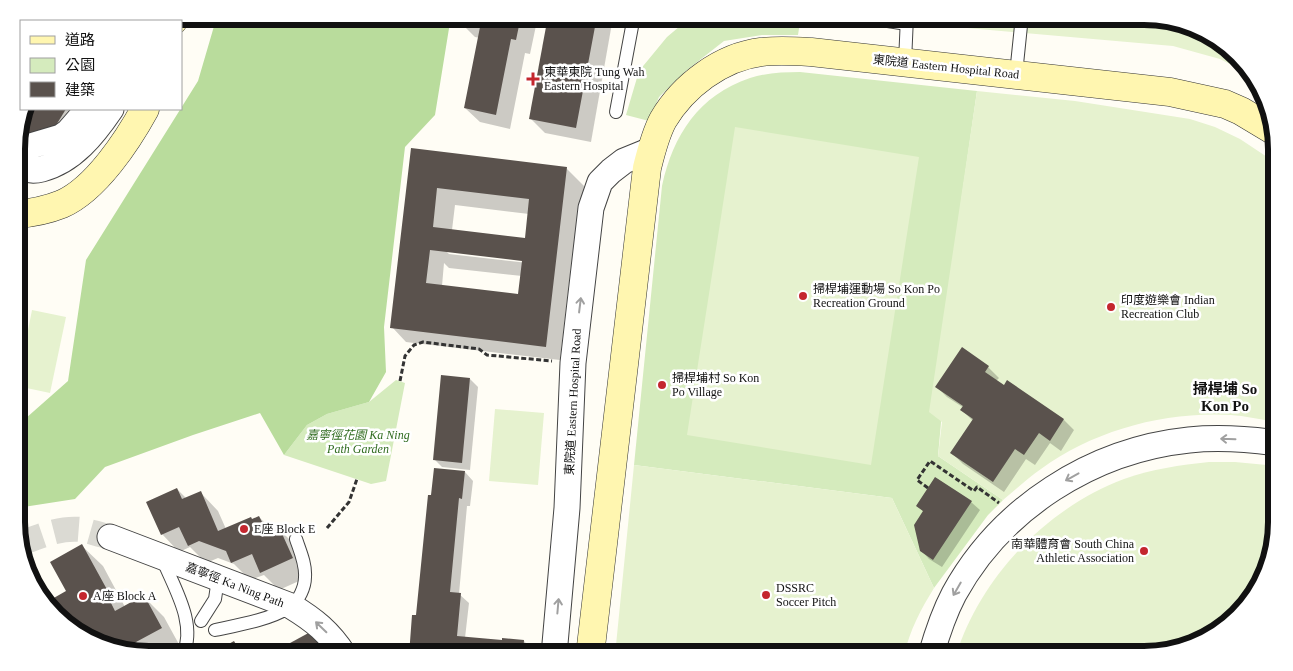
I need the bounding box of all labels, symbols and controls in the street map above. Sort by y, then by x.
legend [20,20,182,110]
text: 道路 [65,32,95,48]
street label: 東院道 Eastern Hospital Road [872,52,1020,82]
text: 公園 [65,57,95,73]
place label: 東華東院 Tung Wah Eastern Hospital [544,65,644,93]
marker: 東華東院 Tung Wah Eastern Hospital [526,72,540,86]
text: 建築 [65,82,95,98]
place label: 掃桿埔運動場 So Kon Po Recreation Ground [813,282,940,310]
marker: 掃桿埔運動場 So Kon Po Recreation Ground [797,290,809,302]
place label: 印度遊樂會 Indian Recreation Club [1121,293,1215,321]
one-way arrow [575,297,585,313]
marker: 印度遊樂會 Indian Recreation Club [1105,301,1117,313]
street label: 東院道 Eastern Hospital Road [562,328,584,476]
place label: 掃桿埔村 So Kon Po Village [672,371,759,399]
marker: 掃桿埔村 So Kon Po Village [656,379,668,391]
district label: 掃桿埔 So Kon Po [1193,380,1257,414]
park label: 嘉寧徑花園 Ka Ning Path Garden [306,428,410,456]
one-way arrow [1220,434,1236,444]
one-way arrow [1065,473,1080,482]
place label: E座 Block E [254,522,315,536]
marker: E座 Block E [238,523,250,535]
place label: 南華體育會 South China Athletic Association [1011,537,1135,565]
marker: 南華體育會 South China Athletic Association [1138,545,1150,557]
street label: 嘉寧徑 Ka Ning Path [184,560,286,610]
place label: DSSRC Soccer Pitch [776,581,836,609]
one-way arrow [952,581,961,596]
place label: A座 Block A [93,589,157,603]
marker: DSSRC Soccer Pitch [760,589,772,601]
marker: A座 Block A [77,590,89,602]
one-way arrow [553,598,562,614]
one-way arrow [315,621,328,633]

